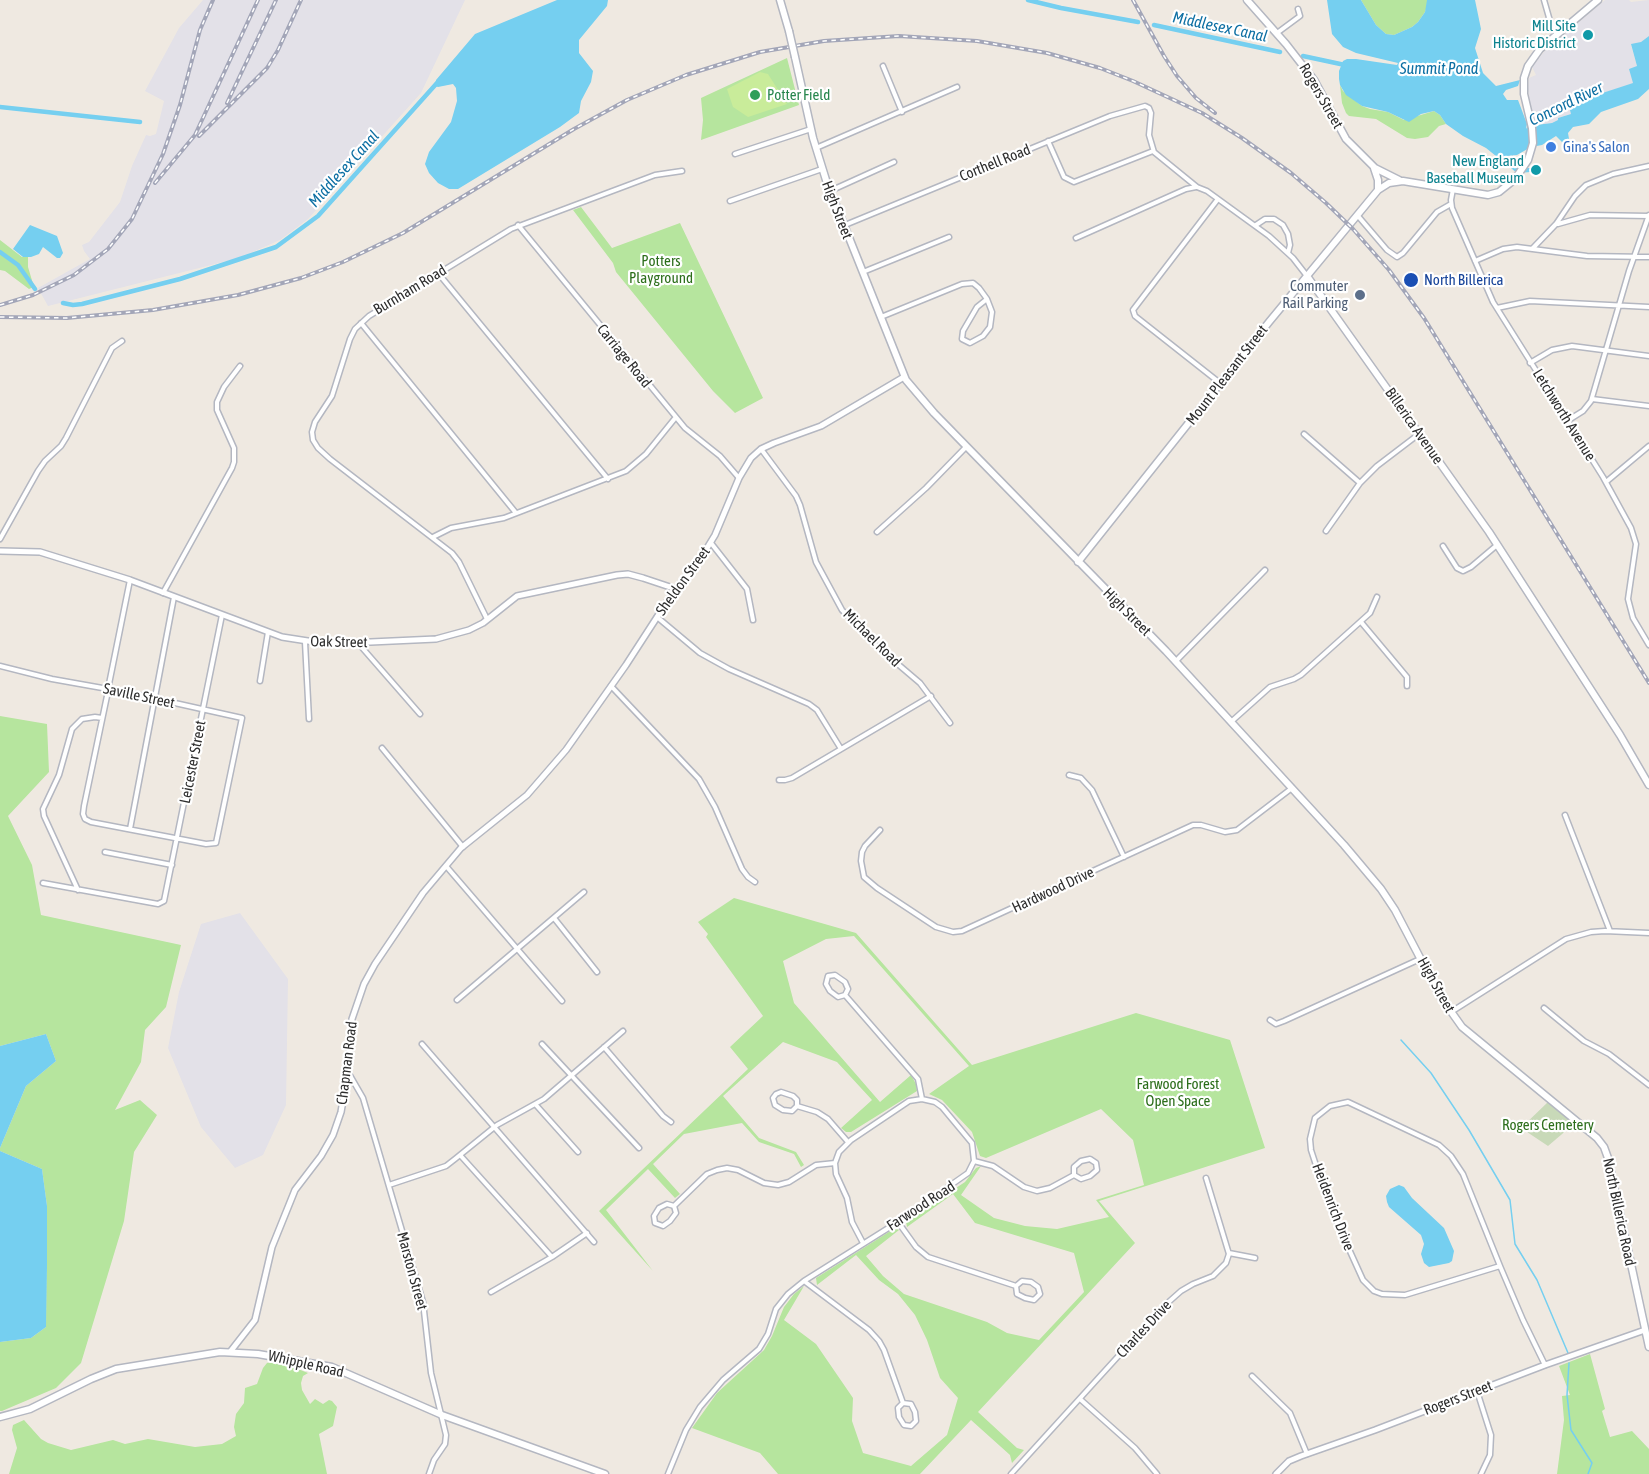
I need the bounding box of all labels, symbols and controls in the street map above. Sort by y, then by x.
water label: Middlesex Canal [1171,8,1269,46]
place label: Mill Site Historic District [1493,17,1576,52]
marker: Mill Site Historic District [1581,28,1595,42]
water label: Summit Pond [1400,59,1478,79]
street label: Rogers Street [1295,60,1347,132]
water label: Concord River [1526,78,1606,130]
place label: Potter Field [767,86,830,104]
marker: Potter Field [748,88,762,102]
water label: Middlesex Canal [305,127,383,211]
place label: Gina's Salon [1563,138,1630,156]
marker: Gina's Salon [1544,140,1558,154]
street label: Corthell Road [957,141,1033,185]
place label: New England Baseball Museum [1426,152,1524,187]
marker: New England Baseball Museum [1529,163,1543,177]
street label: High Street [818,178,856,242]
park label: Potters Playground [629,252,693,287]
street label: Burnham Road [370,261,450,319]
marker: North Billerica [1402,271,1420,289]
place label: North Billerica [1424,271,1503,289]
place label: Commuter Rail Parking [1282,277,1348,312]
marker: Commuter Rail Parking [1353,288,1367,302]
street label: Carriage Road [593,321,655,391]
street label: Mount Pleasant Street [1182,321,1272,429]
street label: Letchworth Avenue [1529,366,1599,464]
street label: Billerica Avenue [1381,384,1447,468]
street label: Sheldon Street [652,543,714,619]
street label: High Street [1099,584,1155,640]
street label: Michael Road [839,605,905,671]
street label: Oak Street [310,633,368,651]
street label: Saville Street [102,680,176,712]
street label: Leicester Street [176,719,210,805]
street label: Hardwood Drive [1009,863,1097,917]
street label: High Street [1413,954,1459,1016]
street label: Chapman Road [333,1020,361,1106]
park label: Farwood Forest Open Space [1137,1075,1219,1110]
park label: Rogers Cemetery [1502,1116,1594,1134]
street label: North Billerica Road [1599,1156,1639,1268]
street label: Heidenrich Drive [1308,1161,1358,1253]
street label: Farwood Road [883,1177,959,1235]
street label: Marston Street [393,1230,431,1312]
street label: Charles Drive [1113,1296,1175,1362]
street label: Whipple Road [266,1347,346,1381]
street label: Rogers Street [1421,1377,1495,1419]

